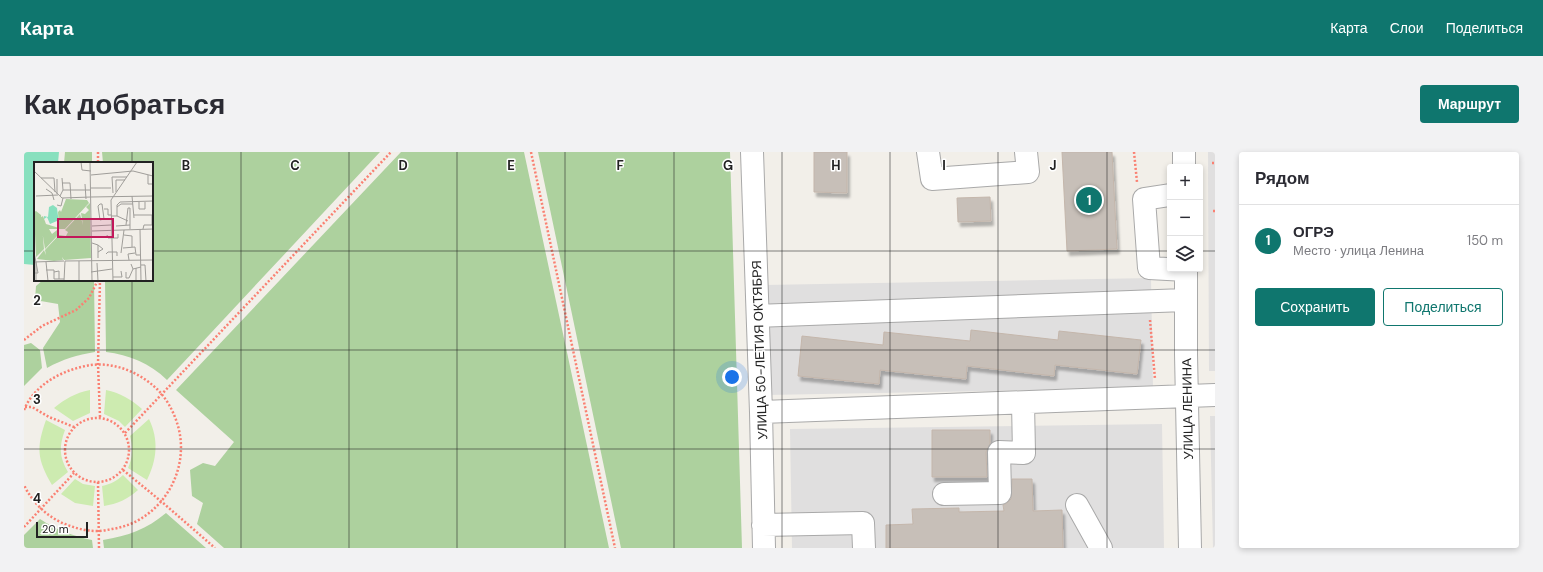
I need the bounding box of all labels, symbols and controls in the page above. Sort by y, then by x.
text: Карта [20,16,74,41]
text: Карта [1330,19,1368,37]
text: Слои [1390,19,1424,37]
text: Поделиться [1446,19,1523,37]
button: Маршрут [1420,85,1519,123]
text: Как добраться [24,86,225,123]
text: B [182,157,190,174]
text: C [290,157,300,174]
text: D [398,157,408,174]
text: E [507,157,515,174]
text: F [616,157,624,174]
text: G [723,157,733,174]
text: H [831,157,841,174]
text: I [942,157,946,174]
text: J [1049,157,1057,174]
inset map [34,162,153,281]
map controls [1167,164,1203,272]
button: + [1167,164,1203,200]
text: Рядом [1255,167,1310,189]
pin: 1 [1076,185,1102,215]
button: − [1167,200,1203,236]
text: ОГРЭ [1293,222,1334,242]
text: 1 [1266,232,1270,249]
text: 150 m [1467,232,1503,249]
button: layers [1167,236,1203,272]
text: Место · улица Ленина [1293,242,1424,259]
street label: УЛИЦА 50-ЛЕТИЯ ОКТЯБРЯ [748,260,771,440]
button: Сохранить [1255,288,1375,326]
button: Поделиться [1383,288,1503,326]
text: 2 [33,292,41,309]
street label: УЛИЦА ЛЕНИНА [1178,358,1197,460]
your location [722,367,742,387]
text: 3 [33,391,41,408]
text: 4 [33,490,41,507]
scale bar [36,520,88,539]
text: 20 m [42,522,68,536]

